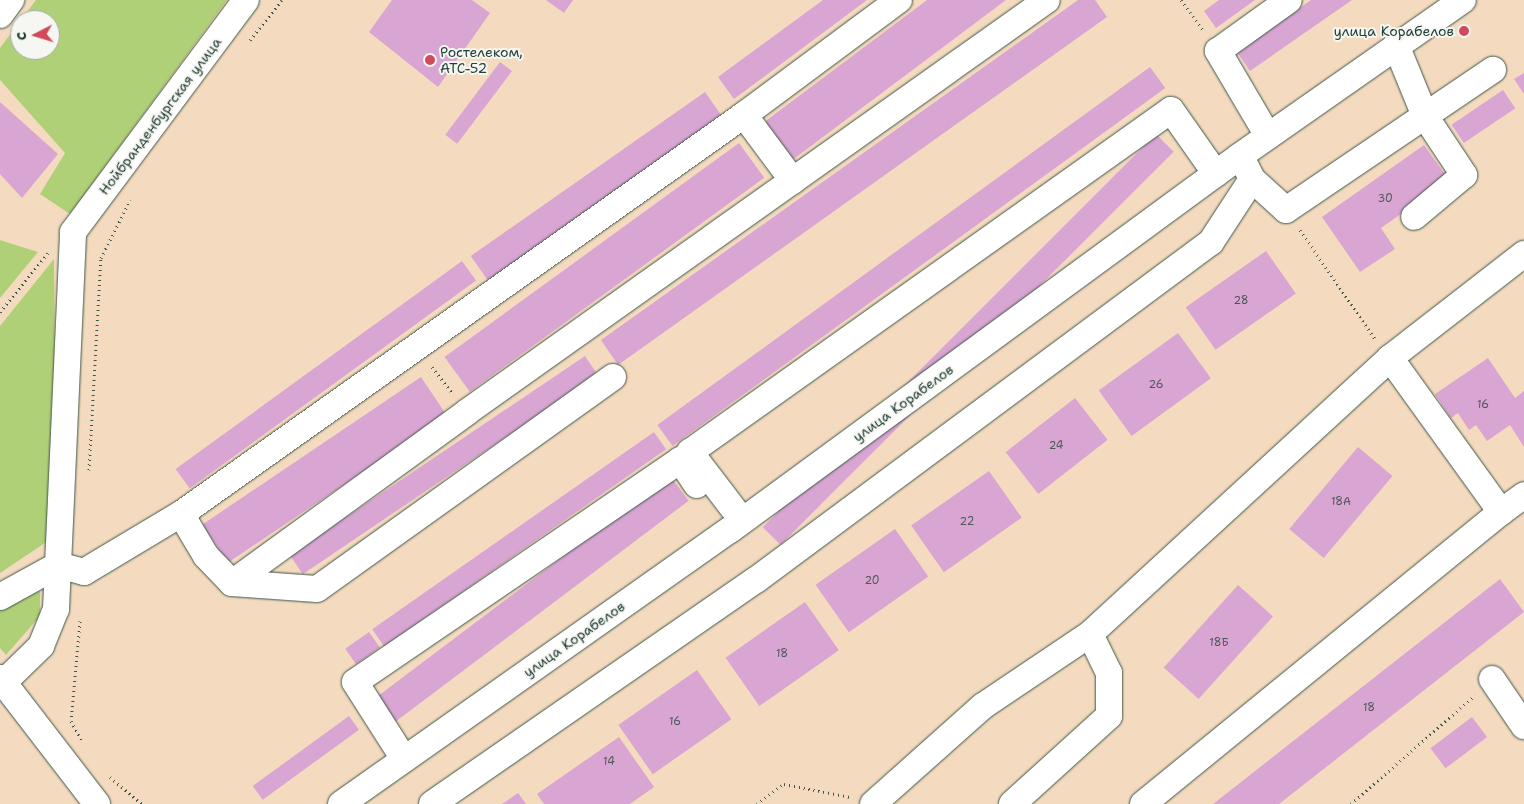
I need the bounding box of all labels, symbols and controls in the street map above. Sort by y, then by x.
north arrow [10,10,60,60]
place label: улица Корабелов [1334,23,1454,39]
marker: улица Корабелов [1458,25,1470,37]
text: С [12,31,30,41]
street label: Нойбранденбургская улица [95,34,225,198]
place label: Ростелеком, АТС-52 [440,44,523,76]
marker: Ростелеком, АТС-52 [424,54,436,66]
house number: 30 [1377,192,1393,206]
house number: 28 [1233,294,1249,308]
street label: улица Корабелов [849,361,957,445]
house number: 26 [1149,378,1163,392]
house number: 16 [1477,398,1489,412]
house number: 24 [1049,439,1063,453]
house number: 18А [1331,495,1351,509]
house number: 22 [960,515,974,529]
house number: 20 [864,574,880,588]
street label: улица Корабелов [520,598,628,680]
house number: 18Б [1209,636,1229,650]
house number: 18 [776,647,788,661]
house number: 18 [1363,701,1375,715]
house number: 16 [669,715,681,729]
house number: 14 [603,755,615,769]

